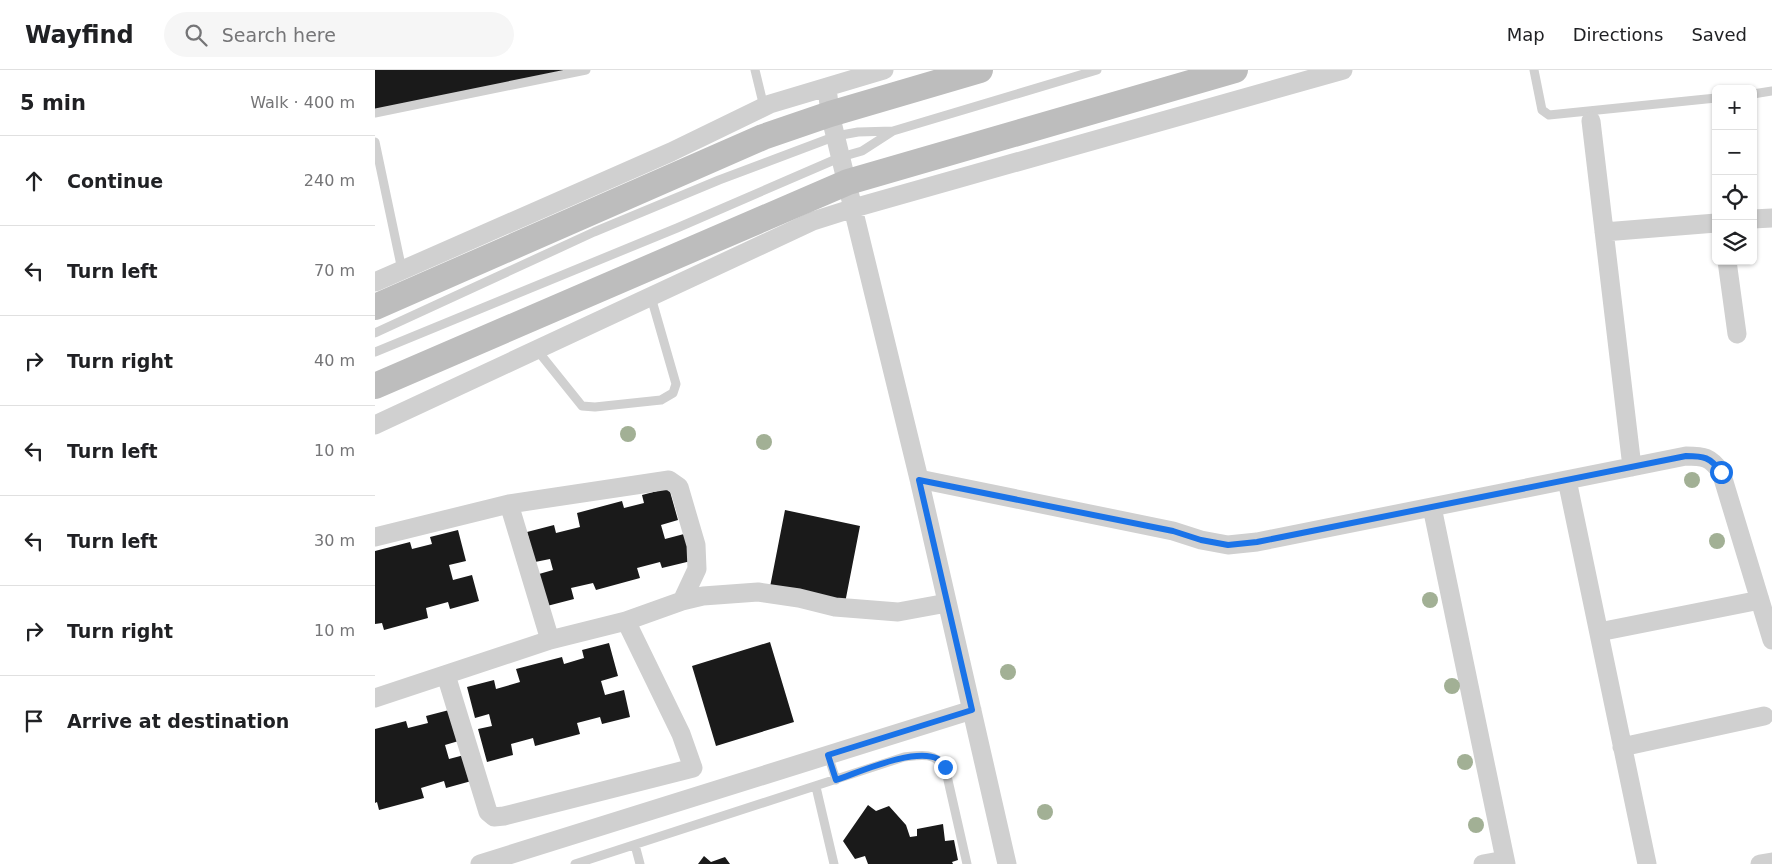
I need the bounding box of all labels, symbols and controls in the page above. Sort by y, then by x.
search box [164,12,514,57]
text: Wayfind [25,21,134,49]
icon: search [182,21,210,49]
text: Search here [222,24,336,46]
text: Map [1507,24,1545,45]
text: Directions [1573,24,1663,45]
text: Saved [1691,24,1747,45]
map controls [1712,85,1757,265]
button: + [1712,85,1757,130]
text: 5 min [20,91,86,115]
text: Walk · 400 m [250,93,355,112]
button: − [1712,130,1757,175]
icon: ahead [20,167,48,195]
text: Continue [67,170,163,192]
text: 240 m [304,171,355,190]
button: locate [1712,175,1757,220]
button: layers [1712,220,1757,265]
icon: left [20,257,48,285]
text: Turn left [67,260,158,282]
text: 70 m [314,261,355,280]
icon: right [20,347,48,375]
text: Turn right [67,350,173,372]
text: 40 m [314,351,355,370]
icon: left [20,437,48,465]
text: Turn left [67,440,158,462]
text: 10 m [314,441,355,460]
route start [1710,461,1733,484]
icon: left [20,527,48,555]
text: Turn left [67,530,158,552]
text: 30 m [314,531,355,550]
icon: right [20,617,48,645]
text: Turn right [67,620,173,642]
text: 10 m [314,621,355,640]
icon: arrive [20,707,48,735]
text: Arrive at destination [67,710,289,732]
route end [934,756,957,779]

